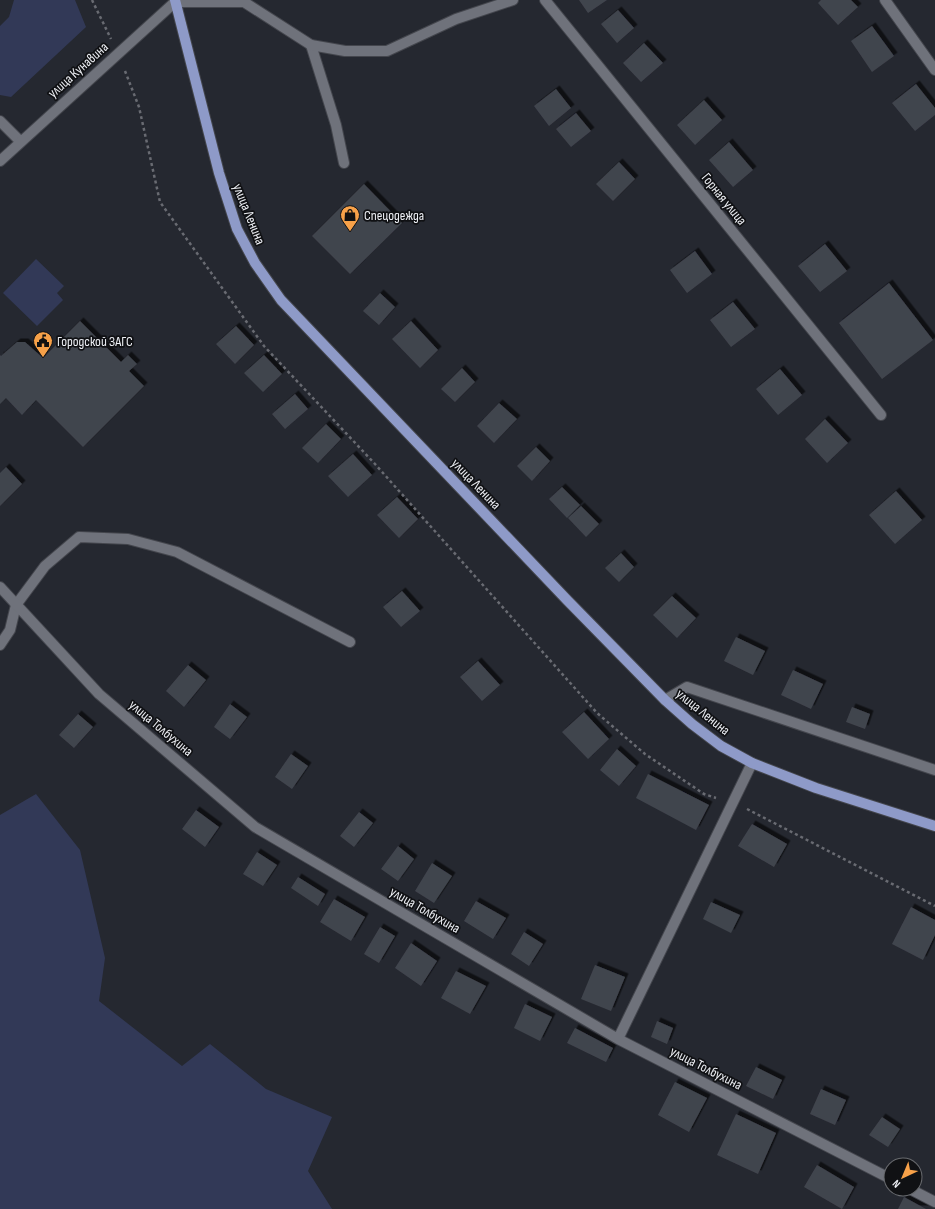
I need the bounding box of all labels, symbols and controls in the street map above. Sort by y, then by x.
street label: улица Кунавина [44,39,112,101]
street label: Горная улица [698,170,750,228]
street label: улица Ленина [229,181,269,247]
shop icon: Спецодежда [339,204,361,232]
place label: Спецодежда [364,207,424,224]
public building icon: Городской ЗАГС [32,330,54,358]
place label: Городской ЗАГС [57,333,133,350]
street label: улица Ленина [448,455,504,513]
street label: улица Ленина [673,685,733,739]
street label: улица Толбухина [125,696,197,760]
street label: улица Толбухина [387,883,463,937]
street label: улица Толбухина [667,1043,745,1093]
north arrow [883,1157,923,1197]
text: N [890,1177,903,1191]

